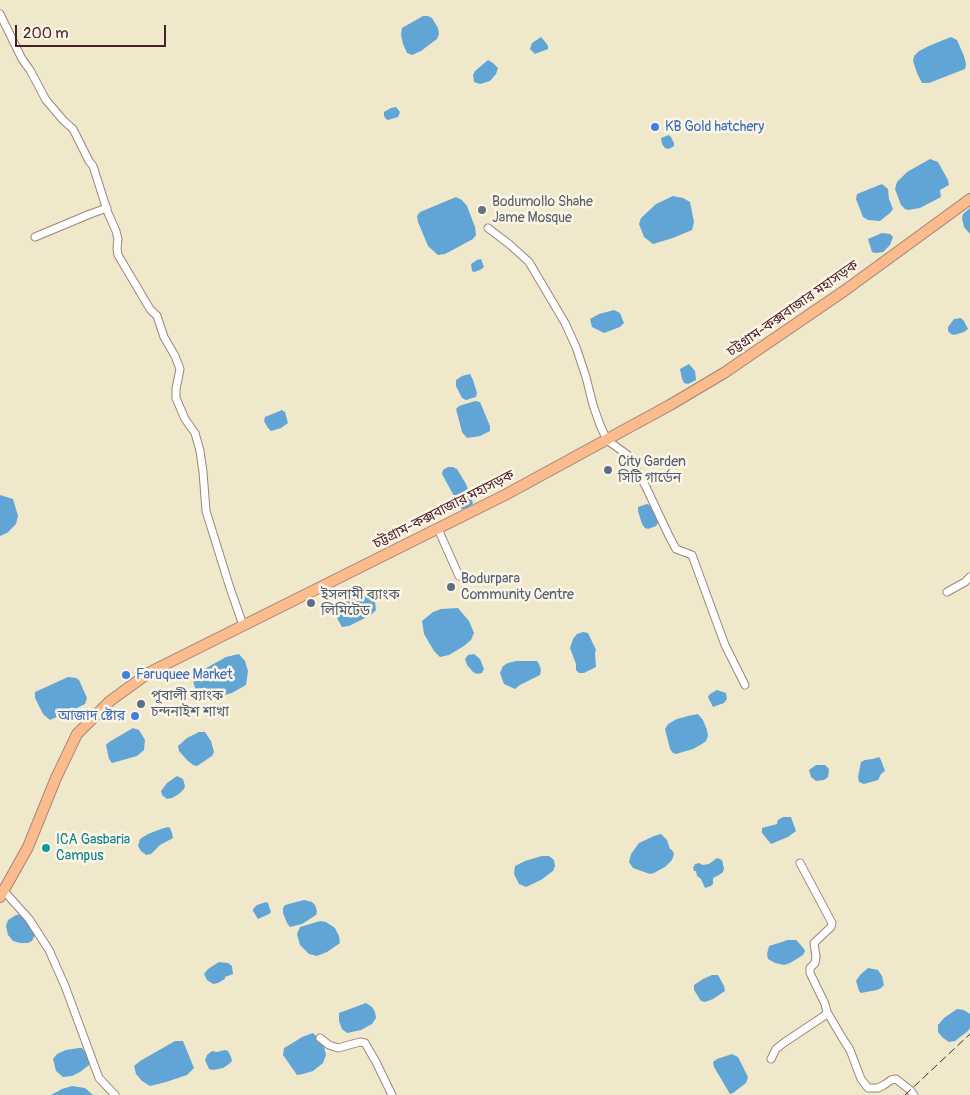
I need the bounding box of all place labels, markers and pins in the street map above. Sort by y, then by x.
place label: KB Gold hatchery [665,119,764,135]
marker: KB Gold hatchery [649,121,661,133]
place label: Bodumollo Shahe Jame Mosque [492,194,593,226]
marker: Bodumollo Shahe Jame Mosque [476,204,488,216]
place label: City Garden সিটি গার্ডেন [618,454,686,487]
marker: City Garden সিটি গার্ডেন [602,464,614,476]
place label: Bodurpara Community Centre [461,571,574,604]
marker: Bodurpara Community Centre [445,581,457,593]
place label: ইসলামী ব্যাংক লিমিটেড [321,587,400,620]
marker: ইসলামী ব্যাংক লিমিটেড [305,597,317,609]
place label: Faruquee Market [136,667,233,683]
marker: Faruquee Market [120,669,132,681]
place label: পূবালী ব্যাংক চন্দনাইশ শাখা [151,688,229,720]
marker: পূবালী ব্যাংক চন্দনাইশ শাখা [135,698,147,710]
place label: আজাদ ষ্টোর [58,708,125,724]
marker: আজাদ ষ্টোর [129,710,141,722]
place label: ICA Gasbaria Campus [56,832,130,864]
marker: ICA Gasbaria Campus [40,842,52,854]

